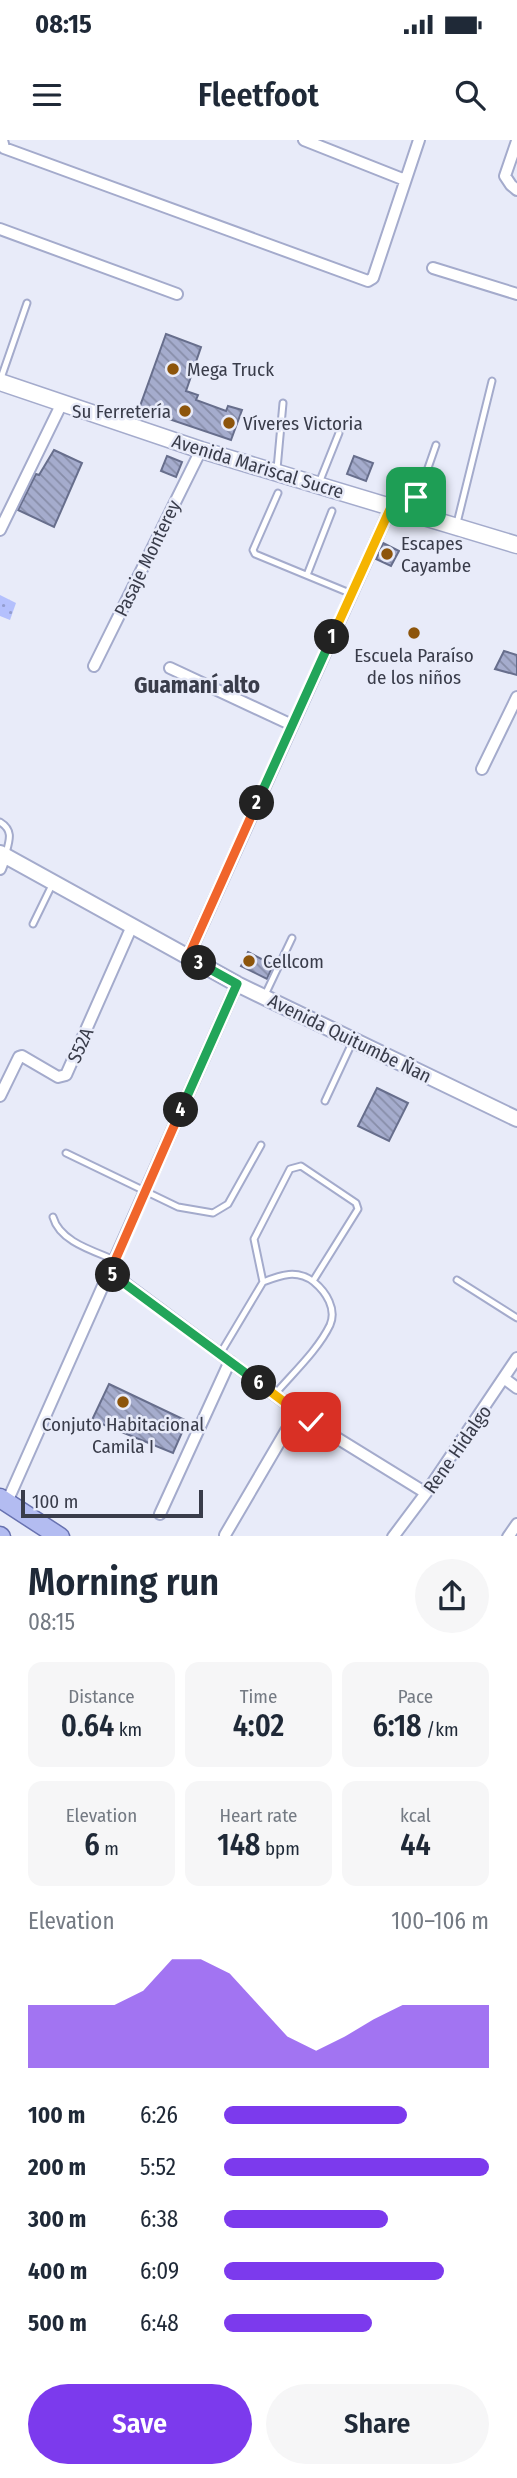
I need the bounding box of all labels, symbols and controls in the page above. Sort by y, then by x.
text: 08:15 [35,9,92,40]
icon: menu [28,76,66,114]
text: Fleetfoot [198,76,319,114]
icon: search [451,76,489,114]
place label: Mega Truck [187,358,274,381]
marker: Mega Truck [165,361,181,377]
place label: Su Ferretería [72,400,171,423]
marker: Su Ferretería [177,403,193,419]
place label: Víveres Victoria [243,412,363,435]
marker: Víveres Victoria [221,415,237,431]
street label: Avenida Mariscal Sucre [169,429,347,504]
pin [386,467,446,527]
icon: arrive [397,478,435,516]
street label: Pasaje Monterey [109,496,186,620]
place label: Escapes Cayambe [401,532,471,577]
marker: Escapes Cayambe [379,546,395,562]
pin: 1 [314,620,350,654]
text: 1 [327,625,336,648]
marker: Escuela Paraíso de los niños [406,625,422,641]
place label: Escuela Paraíso de los niños [354,644,474,689]
district label: Guamaní alto [134,671,260,699]
pin: 2 [240,786,274,820]
text: 2 [252,791,261,814]
pin: 3 [182,946,216,980]
place label: Cellcom [263,950,324,973]
text: 3 [194,951,203,974]
marker: Cellcom [241,953,257,969]
street label: Avenida Quitumbe Ñan [264,989,435,1088]
street label: S52A [63,1024,98,1066]
pin: 4 [164,1093,198,1128]
text: 4 [176,1098,185,1121]
pin: 5 [96,1258,130,1292]
text: 5 [108,1263,117,1286]
pin: 6 [242,1366,276,1400]
text: 6 [254,1371,263,1394]
pin [281,1392,341,1452]
marker: Conjuto Habitacional Camila I [115,1394,131,1410]
street label: Rene Hidalgo [419,1401,496,1498]
icon: check [292,1403,330,1441]
place label: Conjuto Habitacional Camila I [42,1413,204,1458]
scale bar [21,1488,203,1519]
text: 100 m [32,1490,78,1513]
text: Morning run [28,1559,219,1605]
button: share [415,1559,489,1633]
text: 08:15 [28,1608,75,1636]
text: Distance [68,1685,135,1708]
text: Time [240,1685,277,1708]
text: Pace [398,1685,433,1708]
text: 0.64 [61,1708,114,1744]
text: 4:02 [233,1708,284,1744]
text: 6:18 [372,1708,422,1744]
text: km [114,1718,142,1741]
text: /km [422,1718,459,1741]
text: Elevation [66,1804,137,1827]
text: Heart rate [219,1804,298,1827]
text: kcal [400,1804,431,1827]
text: 6 [84,1827,100,1863]
text: 148 [217,1827,261,1863]
text: 44 [400,1827,431,1863]
text: m [100,1837,119,1860]
text: bpm [261,1837,300,1860]
text: Elevation [28,1907,115,1935]
text: 100–106 m [391,1907,489,1935]
text: 100 m [28,2101,85,2129]
text: 6:26 [140,2101,178,2129]
text: 200 m [28,2153,86,2181]
text: 5:52 [140,2153,176,2181]
text: 300 m [28,2205,86,2233]
text: 6:38 [140,2205,178,2233]
text: 400 m [28,2257,87,2285]
text: 6:09 [140,2257,179,2285]
text: 500 m [28,2309,87,2337]
text: 6:48 [140,2309,179,2337]
button: Save [28,2384,252,2464]
button: Share [266,2384,489,2464]

